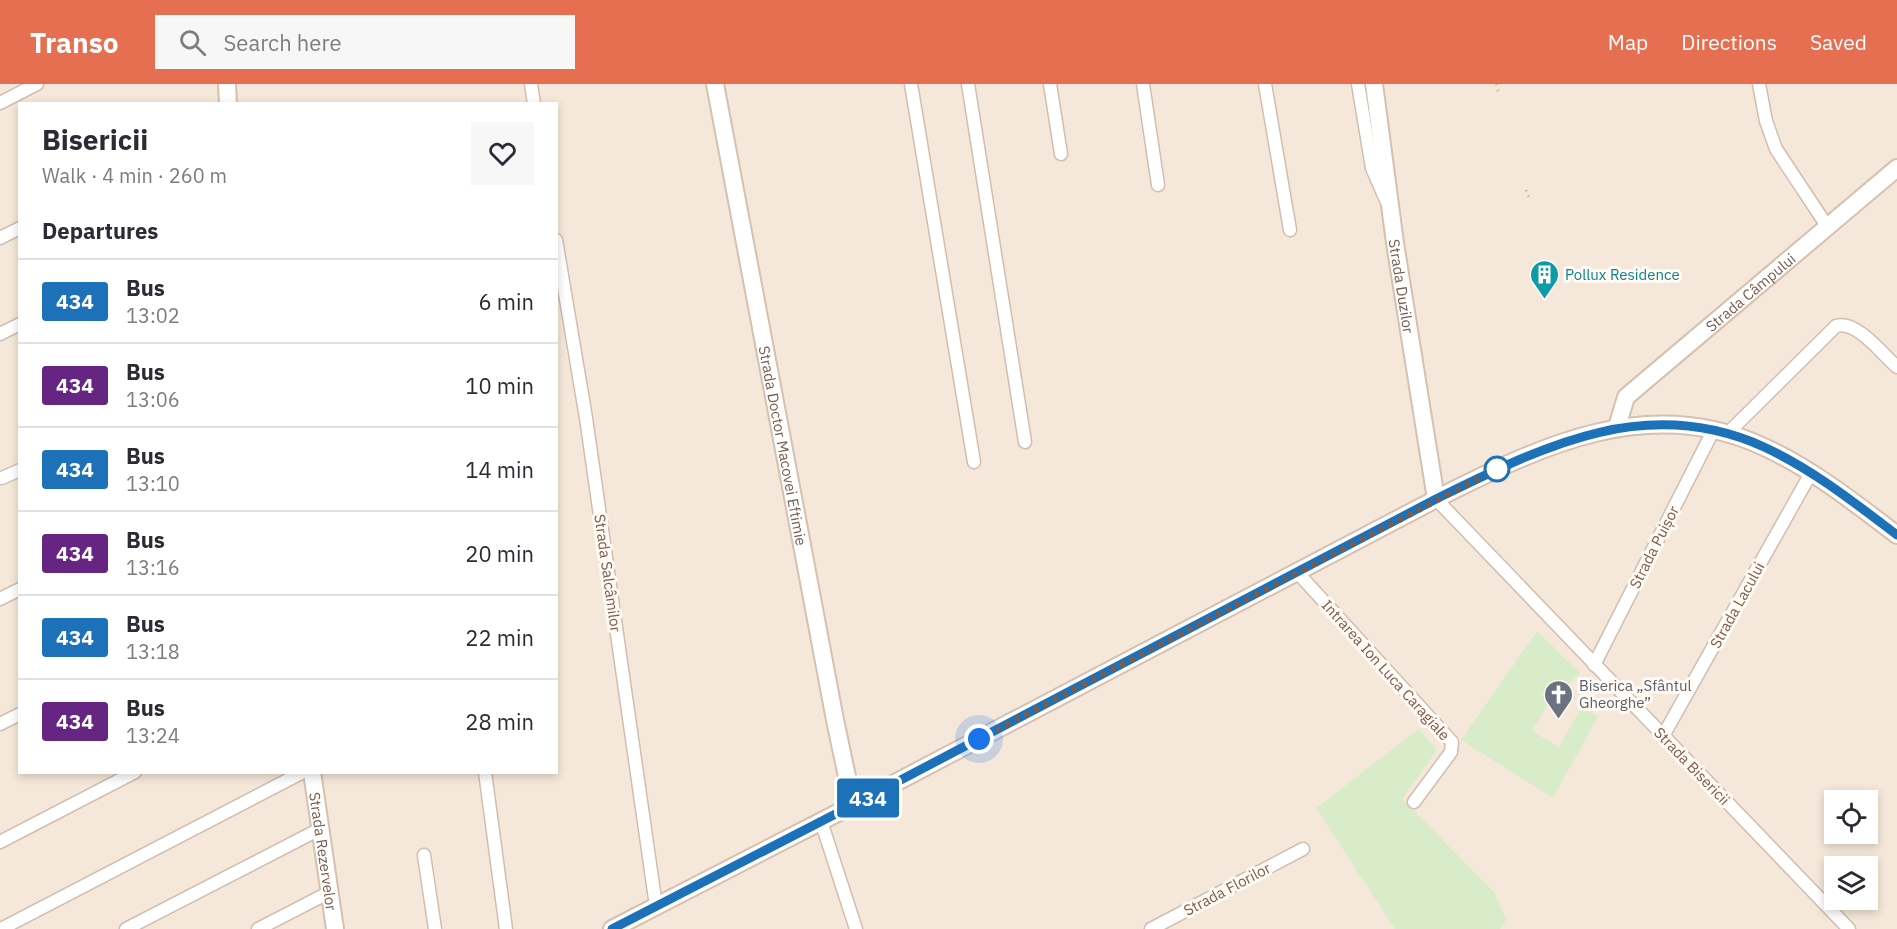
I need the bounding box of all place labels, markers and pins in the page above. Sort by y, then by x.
building icon: Pollux Residence [1528,258,1560,300]
place label: Pollux Residence [1565,265,1680,284]
unlabelled marker [1484,456,1510,482]
place label: Biserica „Sfântul Gheorghe” [1579,676,1692,712]
church icon: Biserica „Sfântul Gheorghe” [1542,678,1574,720]

